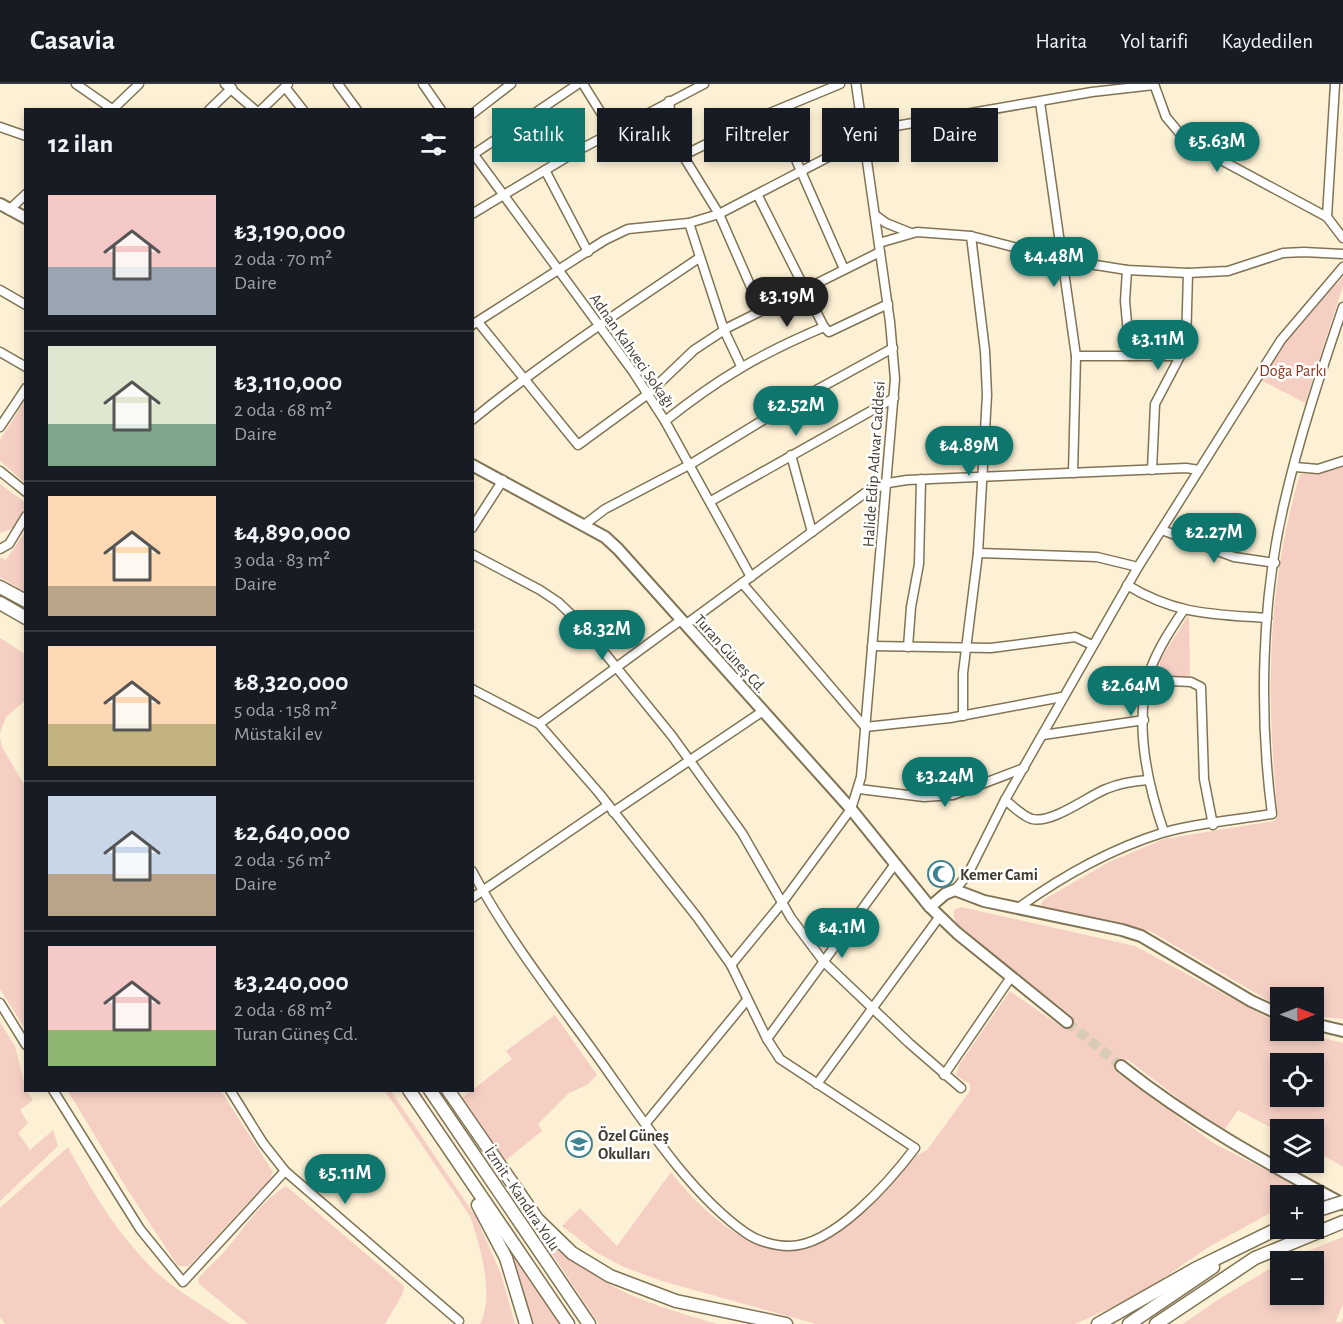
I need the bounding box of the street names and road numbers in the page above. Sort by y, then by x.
street label: Adnan Kahveci Sokağı [587,291,678,411]
street label: Halide Edip Adıvar Caddesi [860,380,888,548]
street label: Turan Güneş Cd. [691,611,769,696]
street label: İzmit - Kandıra Yolu [482,1143,564,1253]

